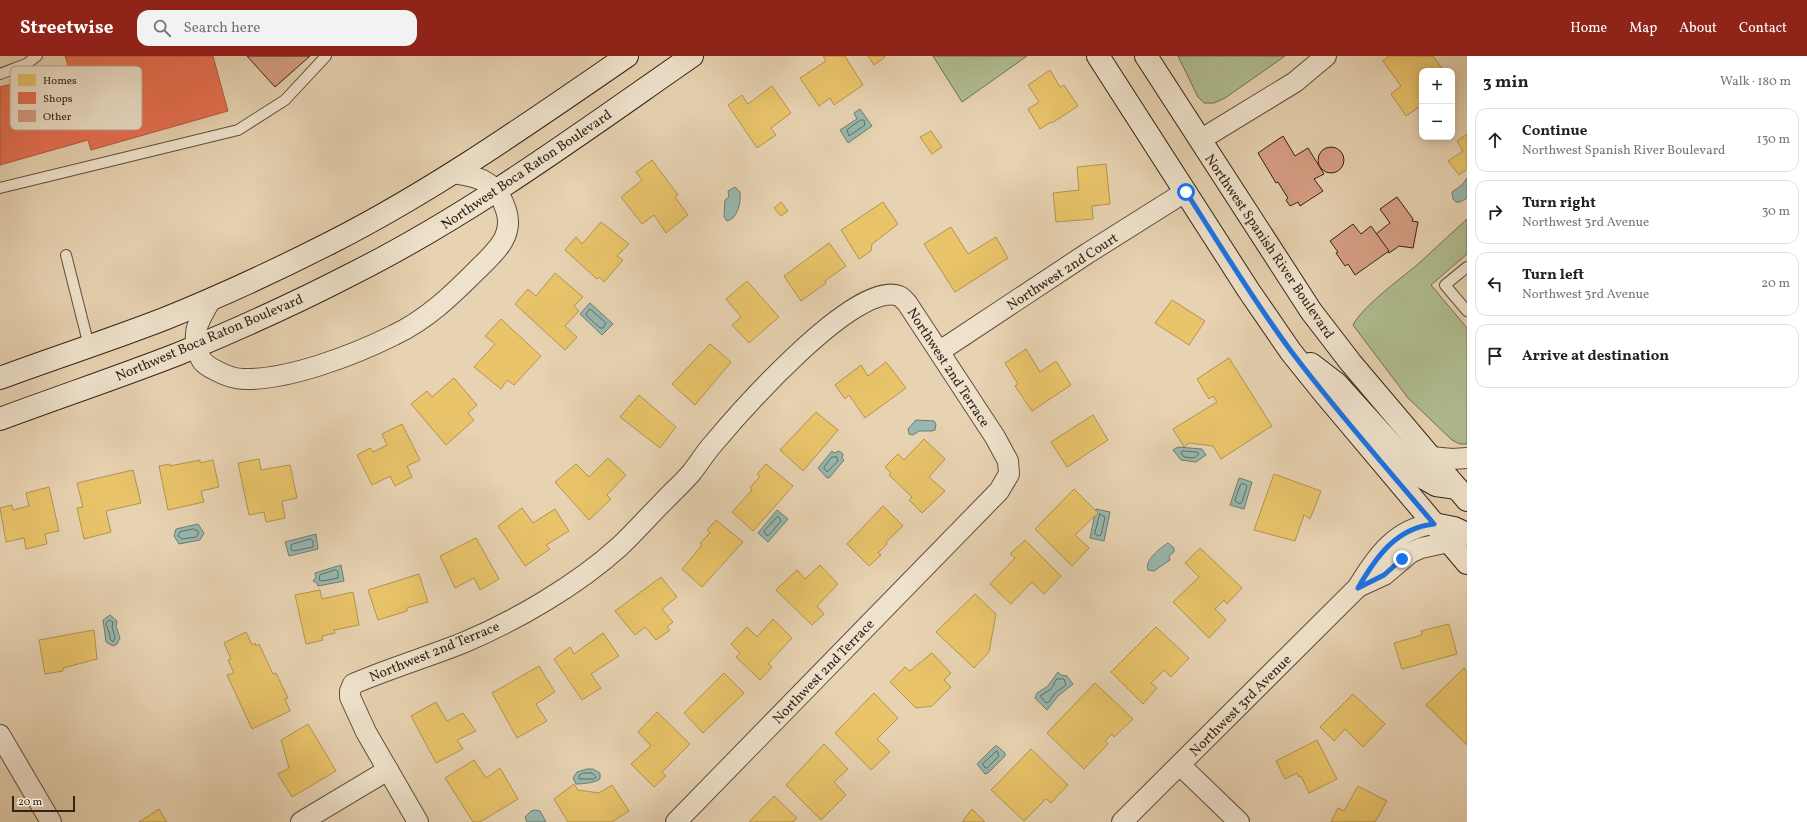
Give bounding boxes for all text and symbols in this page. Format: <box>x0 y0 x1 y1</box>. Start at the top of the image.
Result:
search box <box>137 10 417 46</box>
text: Streetwise <box>20 15 113 41</box>
icon: search <box>151 17 173 39</box>
text: Search here <box>183 18 260 39</box>
text: Home <box>1570 19 1607 38</box>
text: Map <box>1629 19 1657 38</box>
text: About <box>1679 19 1717 38</box>
text: Contact <box>1739 19 1787 38</box>
legend <box>10 66 142 130</box>
map controls <box>1419 68 1455 140</box>
button: + <box>1419 68 1455 104</box>
text: 3 min <box>1483 71 1529 94</box>
text: Walk · 180 m <box>1720 73 1791 91</box>
text: Homes <box>43 74 77 89</box>
text: Shops <box>43 92 73 107</box>
button: − <box>1419 104 1455 140</box>
street label: Northwest Boca Raton Boulevard <box>438 106 616 235</box>
text: Other <box>43 110 72 125</box>
text: Continue <box>1522 121 1587 142</box>
icon: ahead <box>1484 129 1506 151</box>
text: 130 m <box>1757 131 1790 149</box>
text: Northwest Spanish River Boulevard <box>1522 142 1725 160</box>
street label: Northwest Spanish River Boulevard <box>1200 151 1338 343</box>
route start <box>1177 183 1195 201</box>
text: Turn right <box>1522 193 1596 214</box>
icon: right <box>1484 201 1506 223</box>
text: 30 m <box>1762 203 1790 221</box>
text: Northwest 3rd Avenue <box>1522 214 1649 232</box>
street label: Northwest 2nd Court <box>1003 229 1122 315</box>
text: Turn left <box>1522 265 1584 286</box>
icon: left <box>1484 273 1506 295</box>
text: 20 m <box>1761 275 1790 293</box>
text: Northwest 3rd Avenue <box>1522 286 1649 304</box>
street label: Northwest Boca Raton Boulevard <box>113 290 306 387</box>
street label: Northwest 2nd Terrace <box>902 304 994 432</box>
icon: arrive <box>1484 345 1506 367</box>
text: Arrive at destination <box>1522 346 1669 367</box>
route end <box>1393 550 1411 568</box>
street label: Northwest 2nd Terrace <box>769 615 879 729</box>
street label: Northwest 2nd Terrace <box>367 617 503 687</box>
street label: Northwest 3rd Avenue <box>1186 651 1296 761</box>
scale bar <box>12 794 75 813</box>
text: 20 m <box>18 795 42 810</box>

